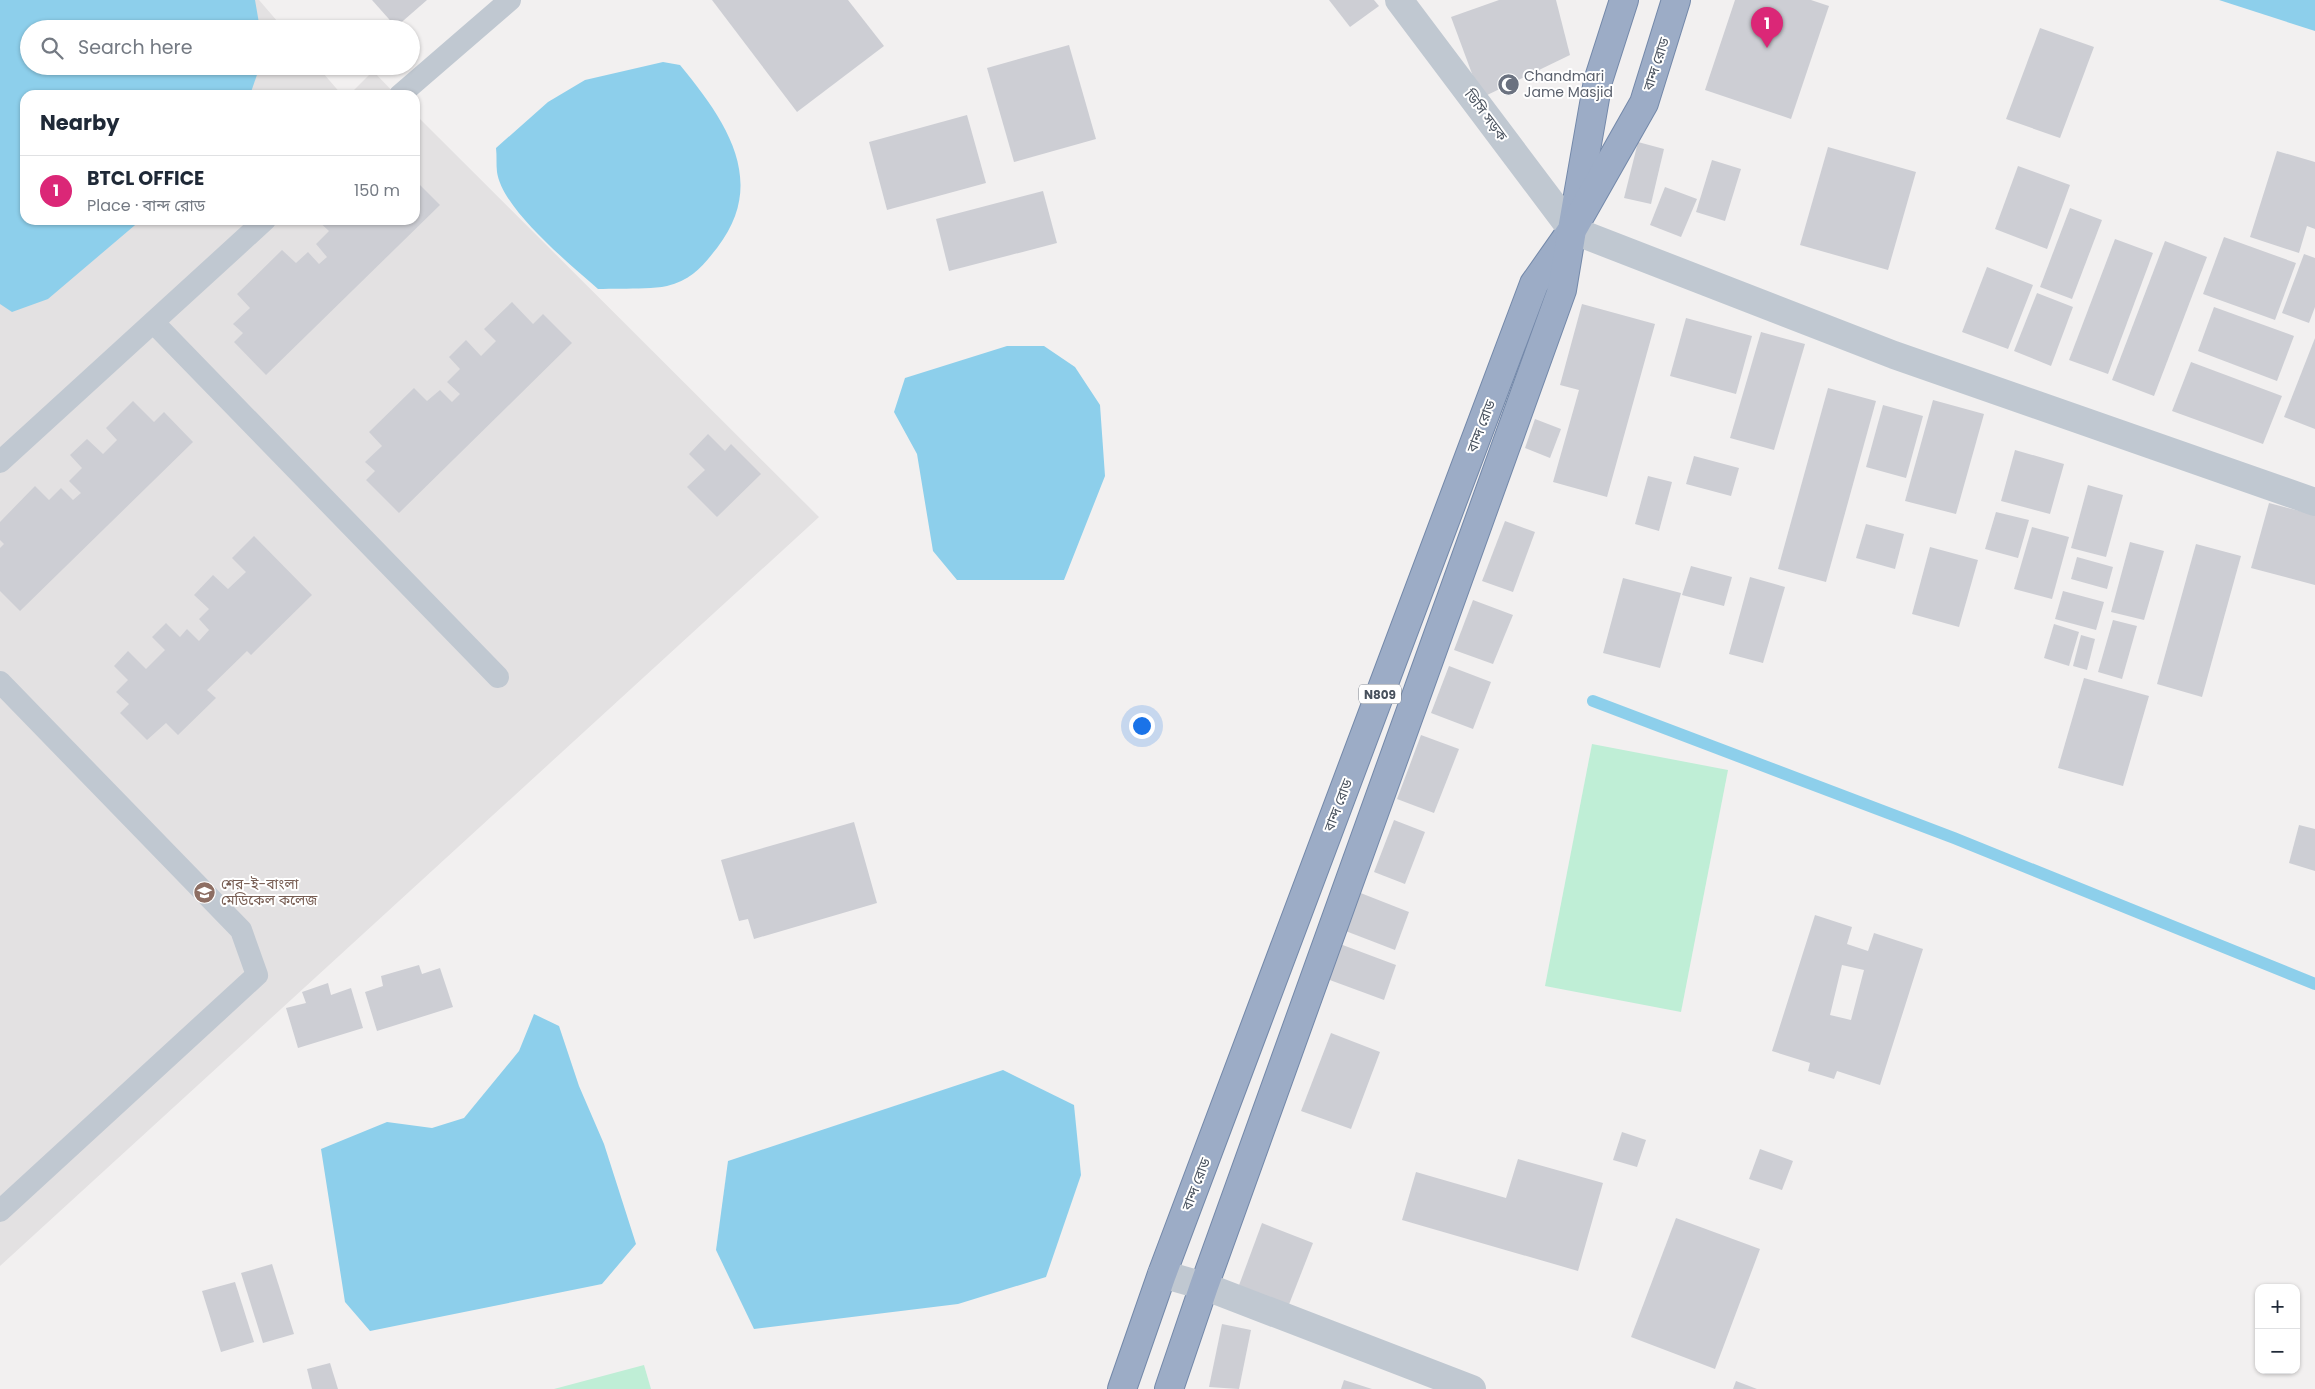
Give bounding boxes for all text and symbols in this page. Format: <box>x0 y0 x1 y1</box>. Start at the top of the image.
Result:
pin: 1 <box>1751 7 1783 48</box>
search box <box>20 20 420 75</box>
icon: search <box>38 34 66 62</box>
text: Search here <box>78 34 192 61</box>
street label: বান্দ রোড <box>1638 34 1674 94</box>
place label: Chandmari Jame Masjid <box>1524 66 1613 102</box>
mosque icon: Chandmari Jame Masjid <box>1496 72 1520 96</box>
street label: ডিসি সড়ক <box>1459 84 1512 145</box>
text: Nearby <box>40 108 120 137</box>
text: BTCL OFFICE <box>87 165 204 192</box>
text: 1 <box>53 179 59 202</box>
text: 150 m <box>354 179 400 202</box>
text: Place · বান্দ রোড <box>87 194 205 217</box>
street label: বান্দ রোড <box>1461 396 1501 456</box>
road number: N809 <box>1359 684 1401 704</box>
your location <box>1129 713 1155 739</box>
street label: বান্দ রোড <box>1318 775 1358 835</box>
place label: শের-ই-বাংলা মেডিকেল কলেজ <box>221 874 318 910</box>
school or university icon: শের-ই-বাংলা মেডিকেল কলেজ <box>193 880 217 904</box>
street label: বান্দ রোড <box>1176 1154 1216 1214</box>
map controls <box>2255 1284 2300 1374</box>
button: + <box>2255 1284 2300 1329</box>
button: − <box>2255 1329 2300 1374</box>

